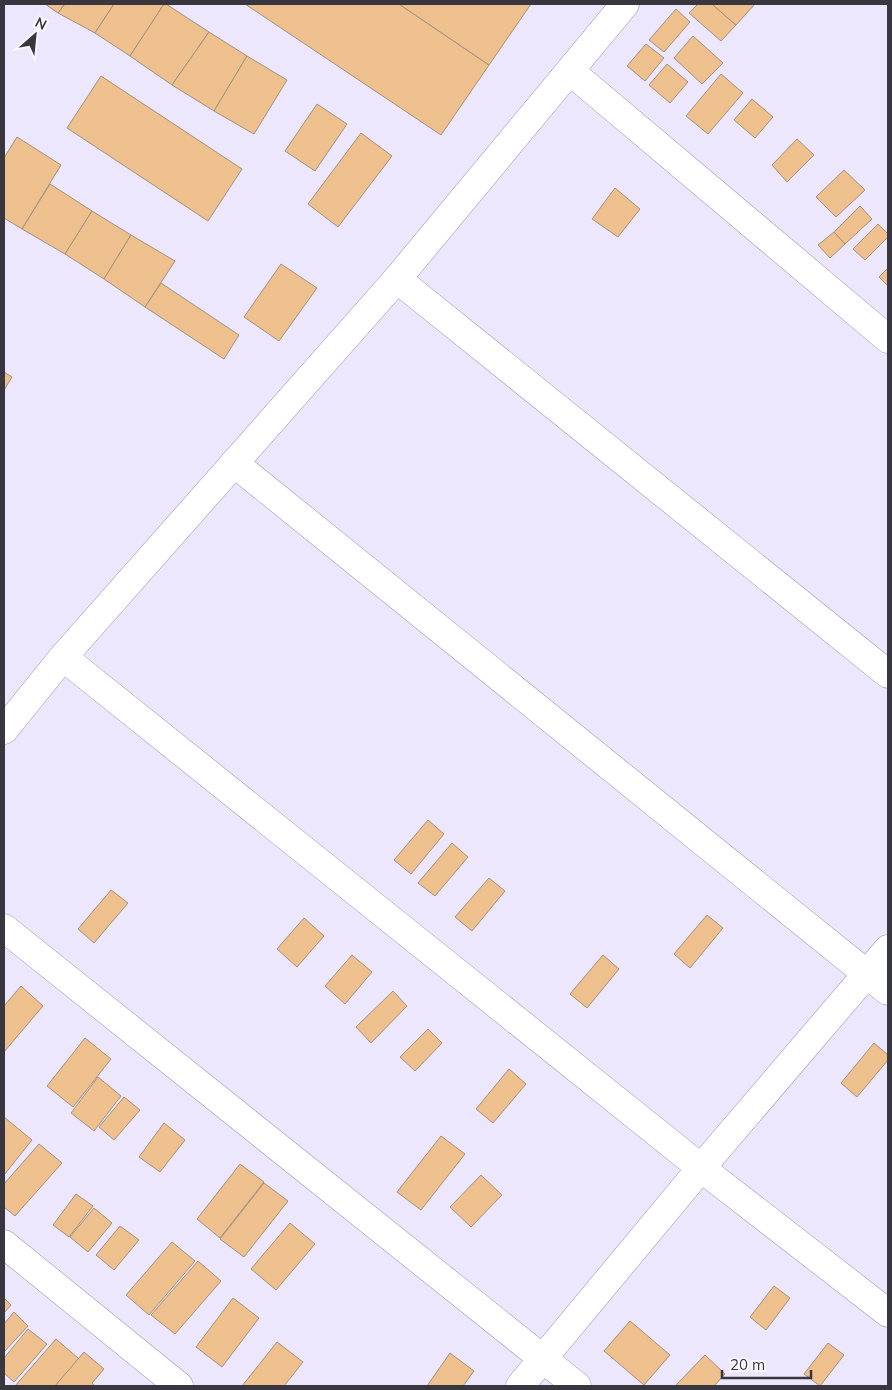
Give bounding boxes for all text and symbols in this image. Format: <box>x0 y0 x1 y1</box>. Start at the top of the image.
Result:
north arrow <box>10 10 60 60</box>
text: N <box>32 13 50 34</box>
scale bar <box>722 1348 811 1380</box>
text: 20 m <box>730 1355 765 1374</box>

